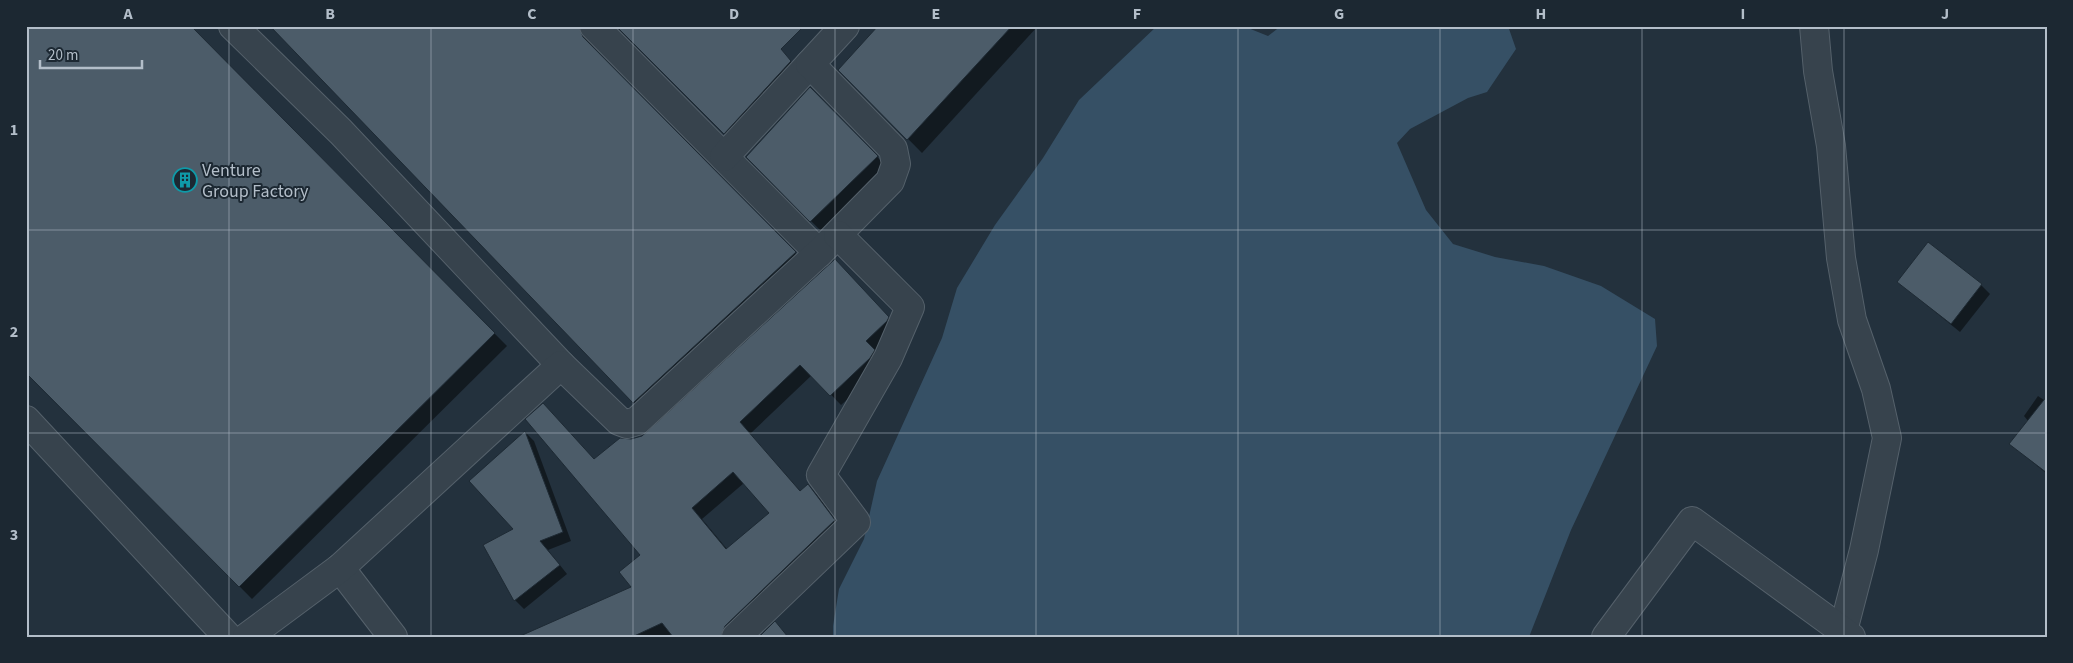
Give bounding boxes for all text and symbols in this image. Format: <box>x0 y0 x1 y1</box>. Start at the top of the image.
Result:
text: A <box>122 3 133 25</box>
text: B <box>325 3 335 25</box>
text: C <box>527 3 537 25</box>
text: D <box>729 3 739 25</box>
text: E <box>932 3 940 25</box>
text: F <box>1133 3 1141 25</box>
text: G <box>1334 3 1344 25</box>
text: H <box>1536 3 1546 25</box>
text: I <box>1741 3 1745 25</box>
text: J <box>1941 3 1949 25</box>
scale bar <box>40 38 142 70</box>
text: 20 m <box>48 45 78 66</box>
text: 1 <box>10 119 18 141</box>
place label: Venture Group Factory <box>202 158 309 204</box>
building icon: Venture Group Factory <box>172 167 198 193</box>
text: 2 <box>10 321 18 343</box>
text: 3 <box>10 524 18 546</box>

